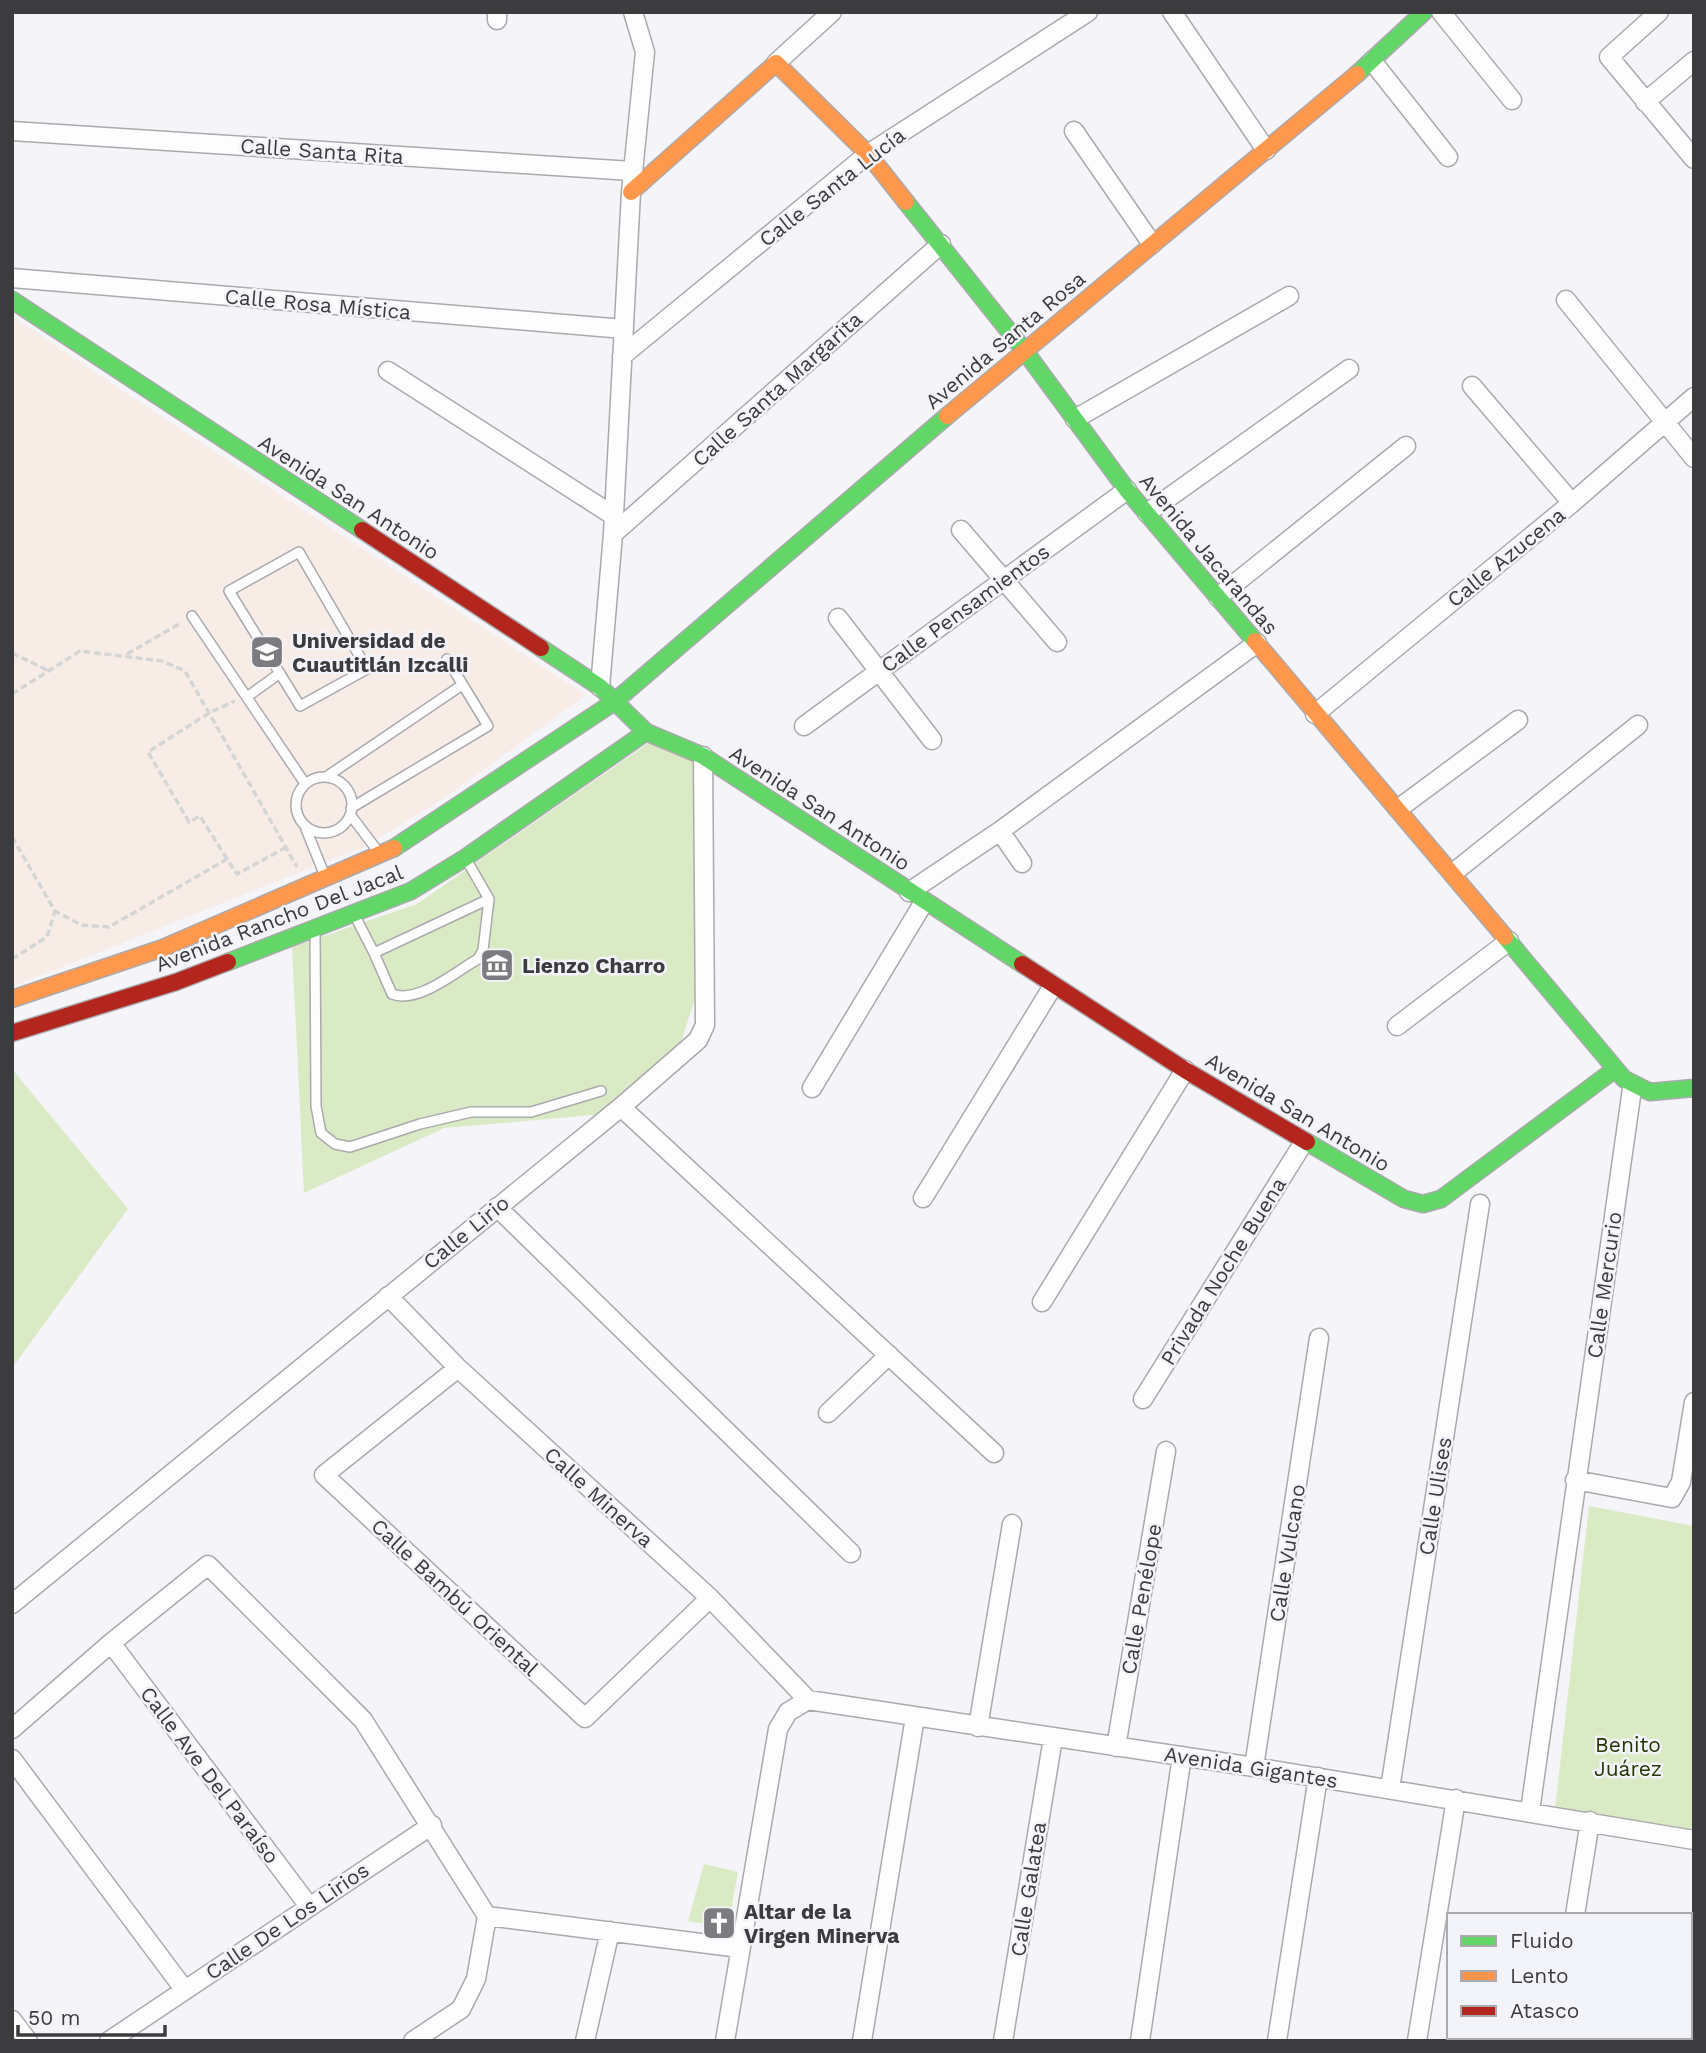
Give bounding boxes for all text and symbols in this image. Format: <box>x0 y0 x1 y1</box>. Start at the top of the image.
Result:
street label: Calle Santa Lucía <box>754 122 910 252</box>
street label: Calle Santa Rita <box>239 133 405 169</box>
street label: Avenida Santa Rosa <box>920 266 1090 414</box>
street label: Calle Rosa Mística <box>224 283 412 325</box>
street label: Calle Santa Margarita <box>687 306 867 472</box>
street label: Avenida San Antonio <box>254 429 444 565</box>
street label: Avenida Jacarandas <box>1134 468 1284 640</box>
street label: Calle Azucena <box>1442 502 1570 612</box>
street label: Calle Pensamientos <box>876 538 1054 678</box>
place label: Universidad de Cuautitlán Izcalli <box>292 628 468 677</box>
school or university icon: Universidad de Cuautitlán Izcalli <box>248 633 286 671</box>
street label: Avenida San Antonio <box>725 740 915 876</box>
street label: Avenida Rancho Del Jacal <box>152 859 407 977</box>
museum icon: Lienzo Charro <box>478 946 516 984</box>
place label: Lienzo Charro <box>522 953 665 978</box>
street label: Avenida San Antonio <box>1201 1047 1395 1177</box>
street label: Privada Noche Buena <box>1155 1172 1291 1370</box>
street label: Calle Lirio <box>418 1190 514 1274</box>
street label: Calle Mercurio <box>1581 1210 1627 1360</box>
street label: Calle Ulises <box>1413 1435 1457 1557</box>
street label: Calle Minerva <box>539 1441 659 1553</box>
street label: Calle Vulcano <box>1264 1482 1310 1624</box>
street label: Calle Bambú Oriental <box>366 1513 544 1681</box>
street label: Calle Penélope <box>1115 1522 1167 1676</box>
street label: Calle Ave Del Paraíso <box>135 1682 285 1868</box>
park label: Benito Juárez <box>1594 1732 1662 1781</box>
street label: Avenida Gigantes <box>1163 1741 1339 1793</box>
street label: Calle Galatea <box>1005 1820 1051 1958</box>
street label: Calle De Los Lirios <box>200 1857 374 1985</box>
place label: Altar de la Virgen Minerva <box>744 1899 900 1948</box>
church icon: Altar de la Virgen Minerva <box>700 1904 738 1942</box>
legend <box>1447 1913 1692 2039</box>
text: Fluido <box>1510 1928 1574 1953</box>
text: Lento <box>1510 1963 1569 1988</box>
scale bar <box>18 1994 164 2038</box>
text: Atasco <box>1510 1998 1579 2023</box>
text: 50 m <box>28 2005 80 2030</box>

